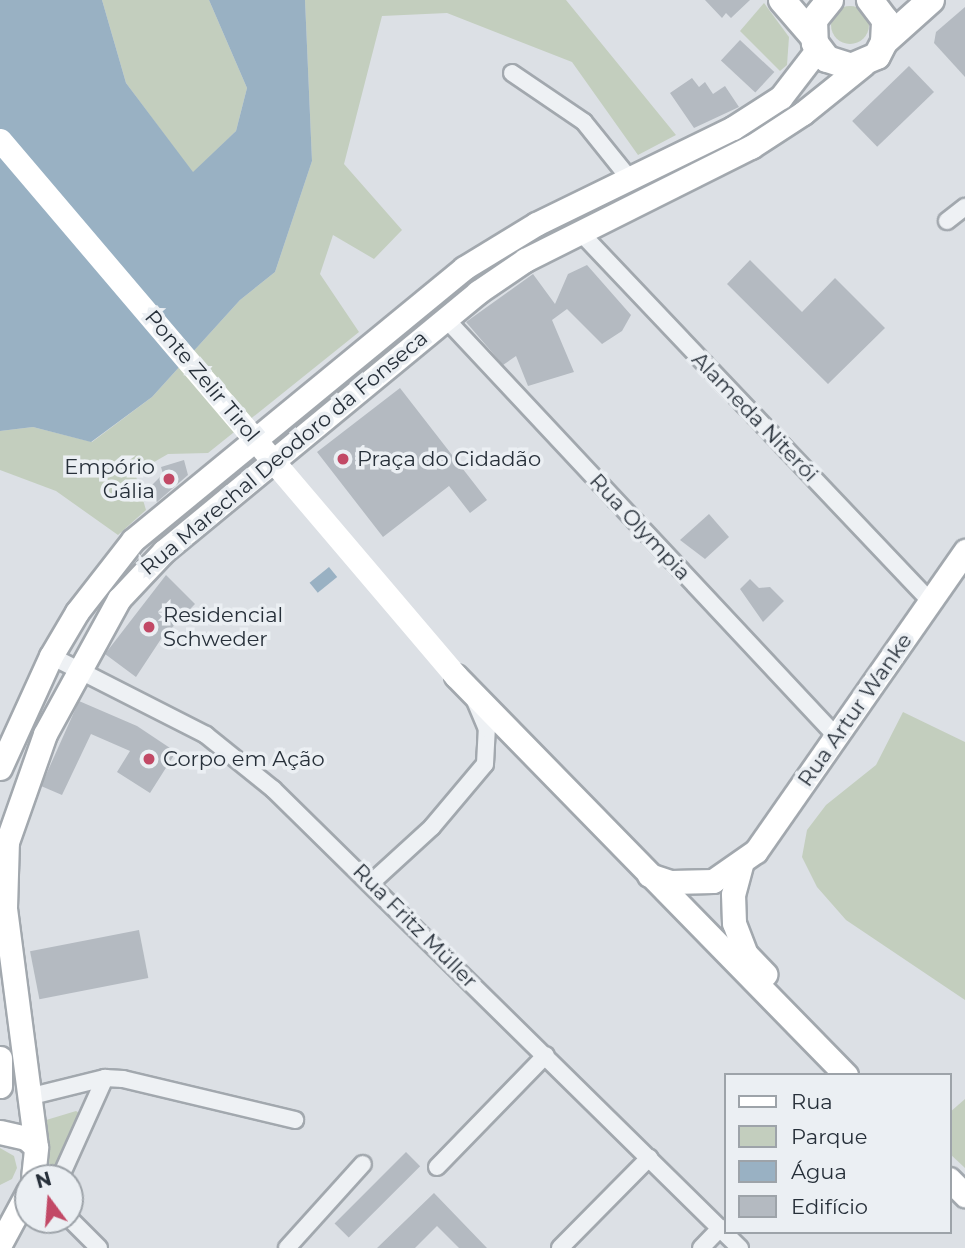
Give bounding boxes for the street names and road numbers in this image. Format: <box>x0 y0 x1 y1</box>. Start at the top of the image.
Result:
street label: Ponte Zelir Tirol <box>140 305 264 447</box>
street label: Rua Marechal Deodoro da Fonseca <box>135 325 433 581</box>
street label: Alameda Niterói <box>687 347 823 487</box>
street label: Rua Olympia <box>584 469 696 585</box>
street label: Rua Artur Wanke <box>793 629 917 791</box>
street label: Rua Fritz Müller <box>348 859 482 993</box>

